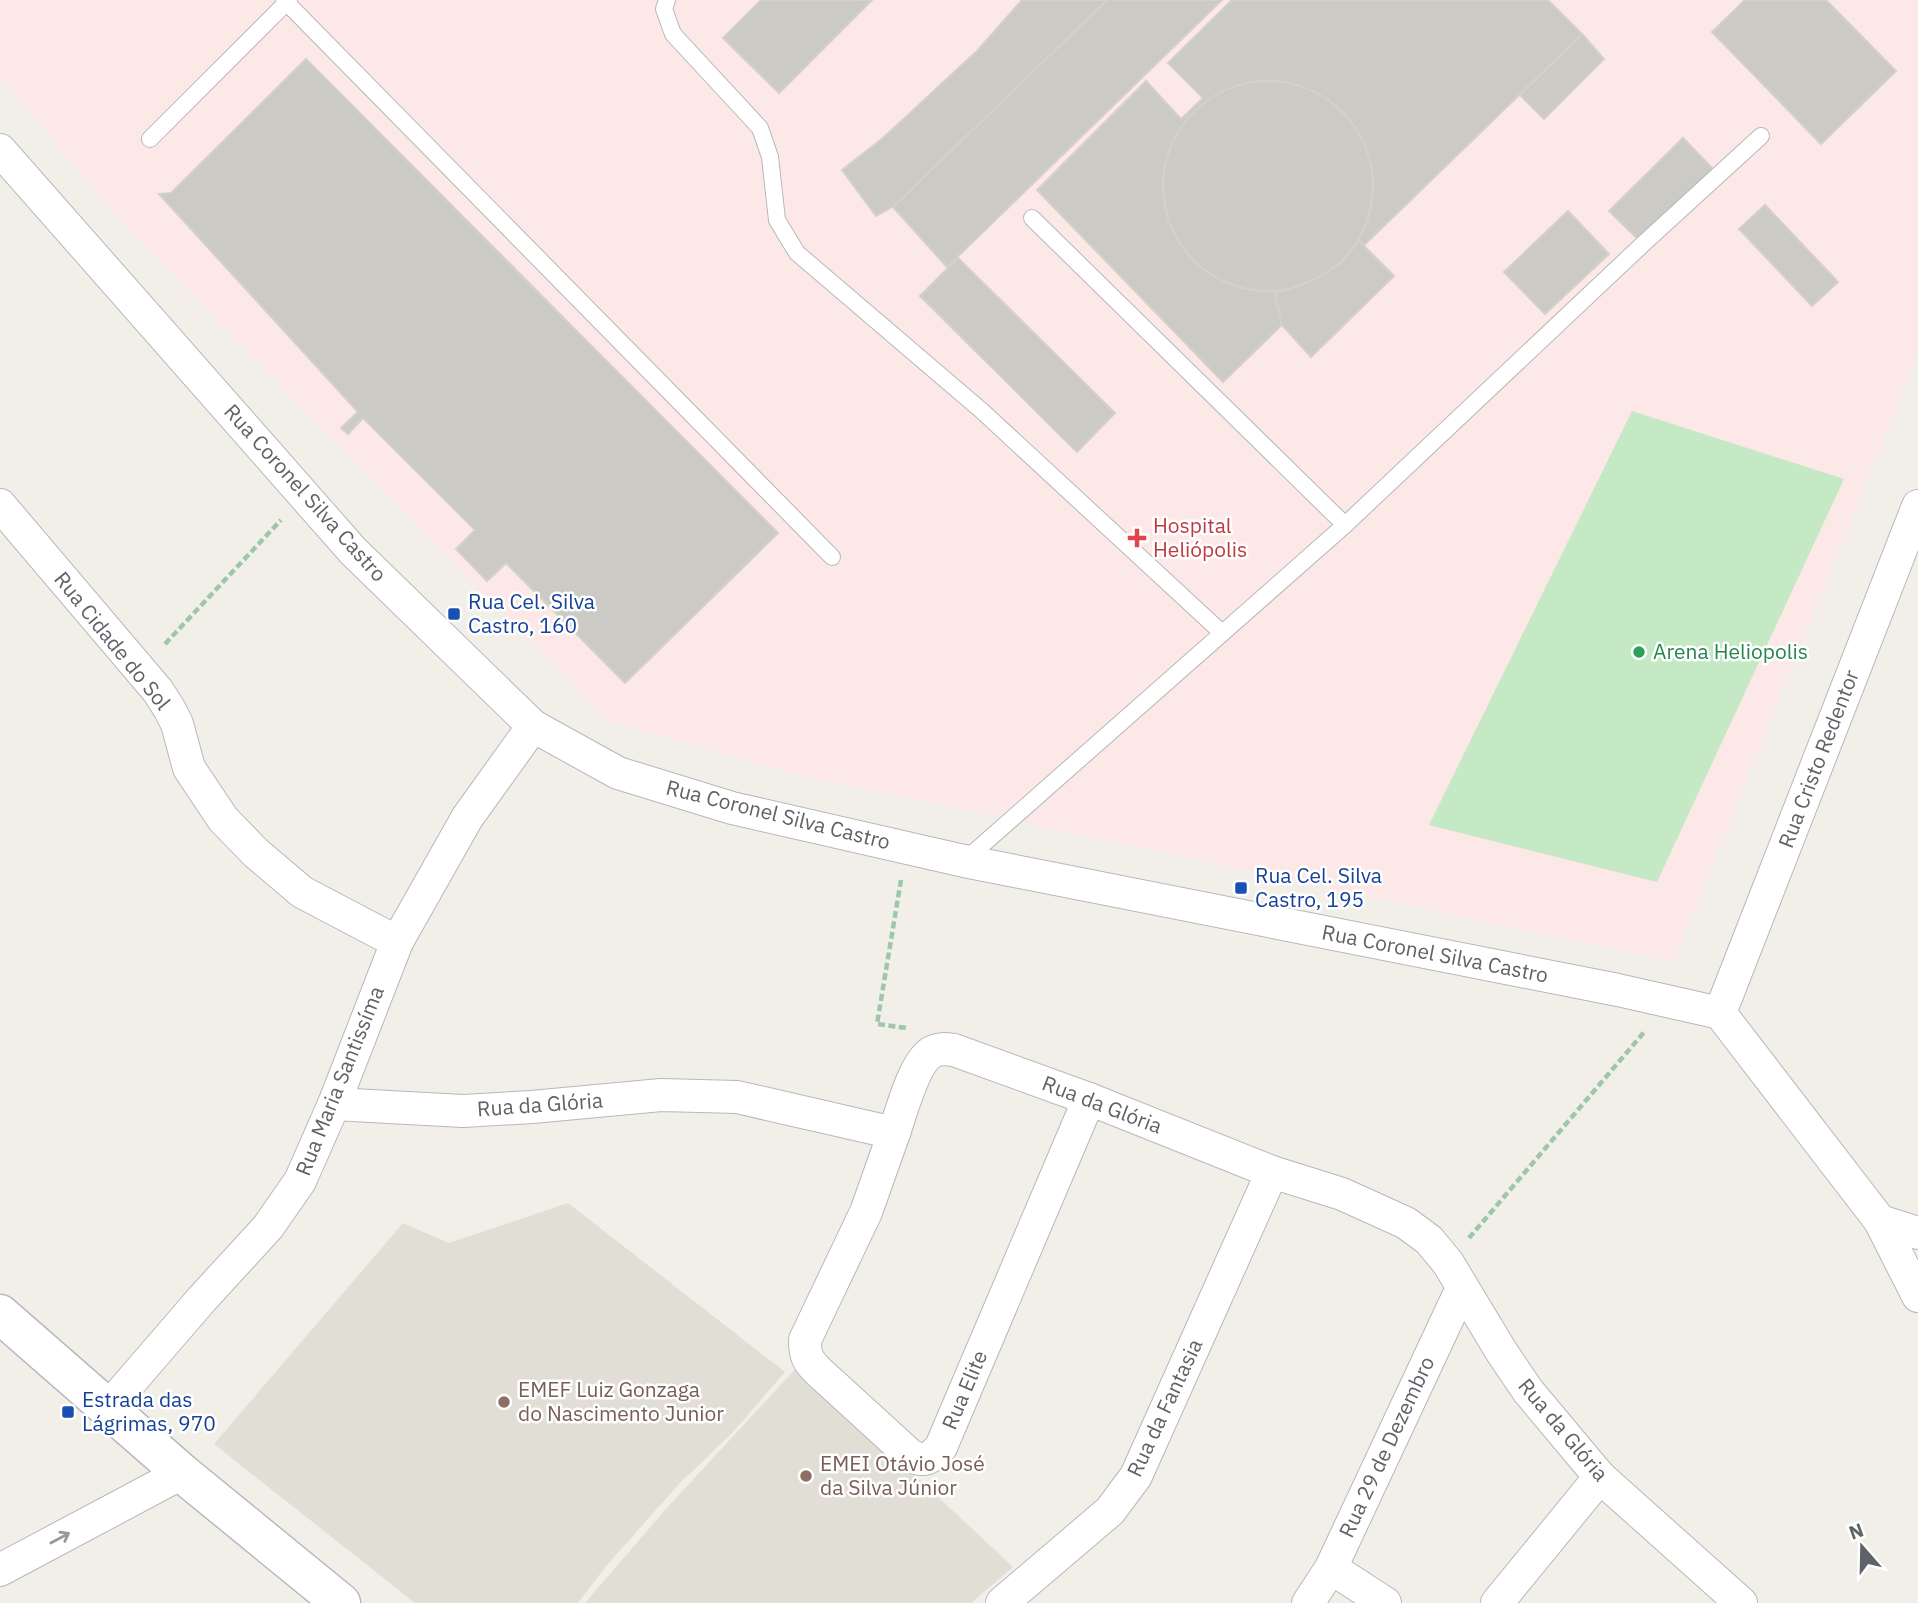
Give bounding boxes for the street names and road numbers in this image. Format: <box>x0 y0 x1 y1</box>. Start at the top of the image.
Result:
street label: Rua Coronel Silva Castro <box>218 397 393 587</box>
street label: Rua Cidade do Sol <box>48 565 177 716</box>
street label: Rua Cristo Redentor <box>1771 665 1865 852</box>
street label: Rua Coronel Silva Castro <box>663 773 893 855</box>
street label: Rua Coronel Silva Castro <box>1320 917 1551 989</box>
street label: Rua Maria Santissíma <box>288 982 390 1180</box>
street label: Rua da Glória <box>1038 1068 1166 1140</box>
street label: Rua da Glória <box>476 1086 604 1122</box>
street label: Rua da Fantasia <box>1120 1334 1208 1481</box>
street label: Rua Elite <box>935 1346 993 1434</box>
street label: Rua 29 de Dezembro <box>1332 1351 1440 1542</box>
street label: Rua da Glória <box>1513 1372 1615 1487</box>

